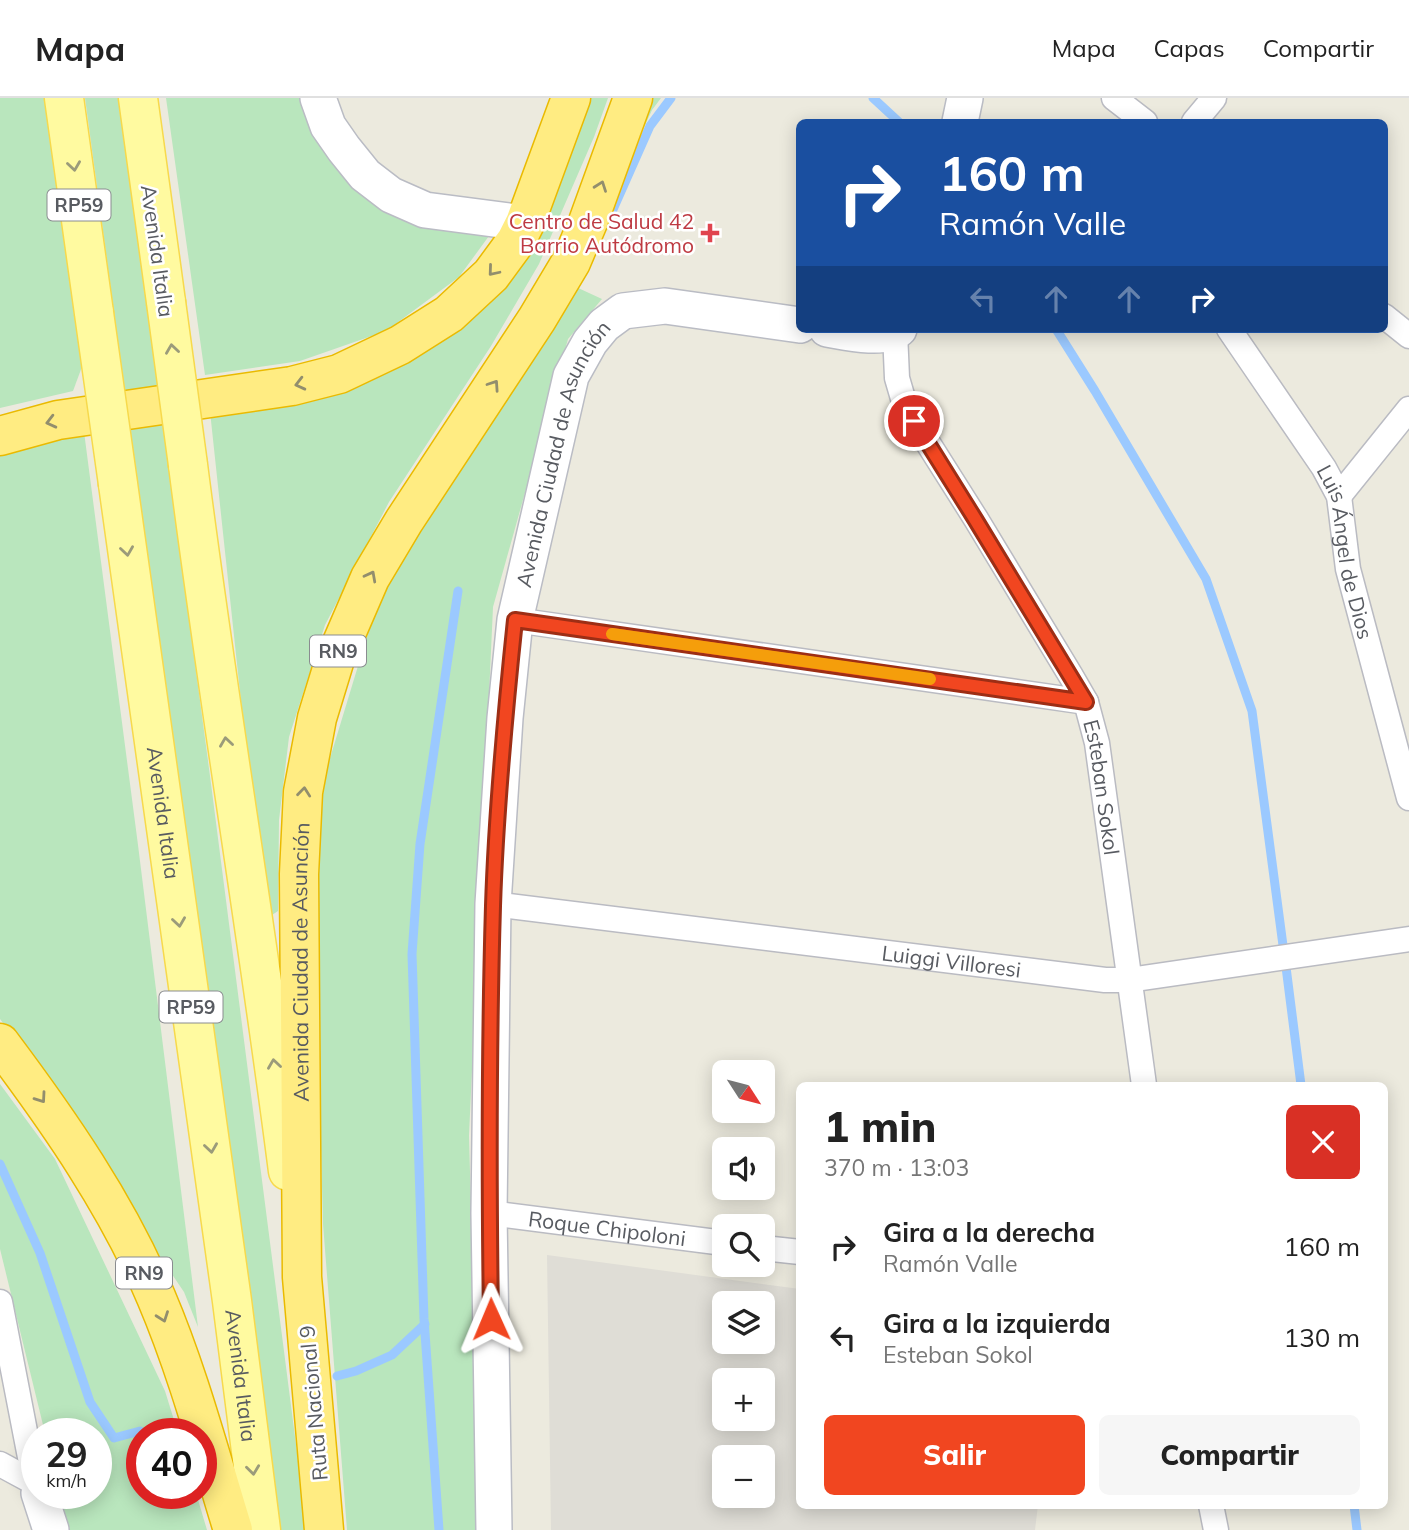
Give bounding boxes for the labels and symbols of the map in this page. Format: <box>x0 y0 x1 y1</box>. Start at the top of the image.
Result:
one-way arrow <box>66 160 81 171</box>
one-way arrow <box>593 180 607 192</box>
street label: Avenida Italia <box>136 183 180 319</box>
road number: RP59 <box>48 190 110 220</box>
place label: Centro de Salud 42 Barrio Autódromo <box>509 208 694 258</box>
marker: Centro de Salud 42 Barrio Autódromo <box>700 223 720 243</box>
one-way arrow <box>489 262 501 275</box>
street label: Avenida Ciudad de Asunción <box>510 315 616 590</box>
one-way arrow <box>165 343 180 355</box>
one-way arrow <box>294 376 306 390</box>
one-way arrow <box>486 380 498 393</box>
pin <box>884 391 944 451</box>
one-way arrow <box>45 414 57 428</box>
street label: Luis Ángel de Dios <box>1312 460 1379 642</box>
one-way arrow <box>120 546 135 557</box>
one-way arrow <box>363 571 376 584</box>
road number: RN9 <box>310 636 366 666</box>
street label: Esteban Sokol <box>1078 717 1125 857</box>
one-way arrow <box>219 736 234 747</box>
street label: Avenida Italia <box>142 745 186 881</box>
one-way arrow <box>297 787 312 798</box>
street label: Avenida Ciudad de Asunción <box>286 822 315 1102</box>
one-way arrow <box>172 916 187 928</box>
street label: Luiggi Villoresi <box>880 939 1023 982</box>
road number: RP59 <box>160 992 222 1023</box>
one-way arrow <box>267 1058 282 1069</box>
north arrow <box>712 1060 775 1124</box>
one-way arrow <box>33 1090 45 1103</box>
one-way arrow <box>203 1142 218 1153</box>
street label: Roque Chipoloni <box>527 1205 687 1251</box>
road number: RN9 <box>116 1258 172 1288</box>
position arrow <box>454 1282 528 1356</box>
street label: Avenida Italia <box>220 1308 263 1443</box>
one-way arrow <box>155 1311 169 1323</box>
street label: Ruta Nacional 9 <box>293 1324 333 1482</box>
speed limit sign: 40 <box>126 1418 217 1509</box>
one-way arrow <box>246 1464 261 1476</box>

